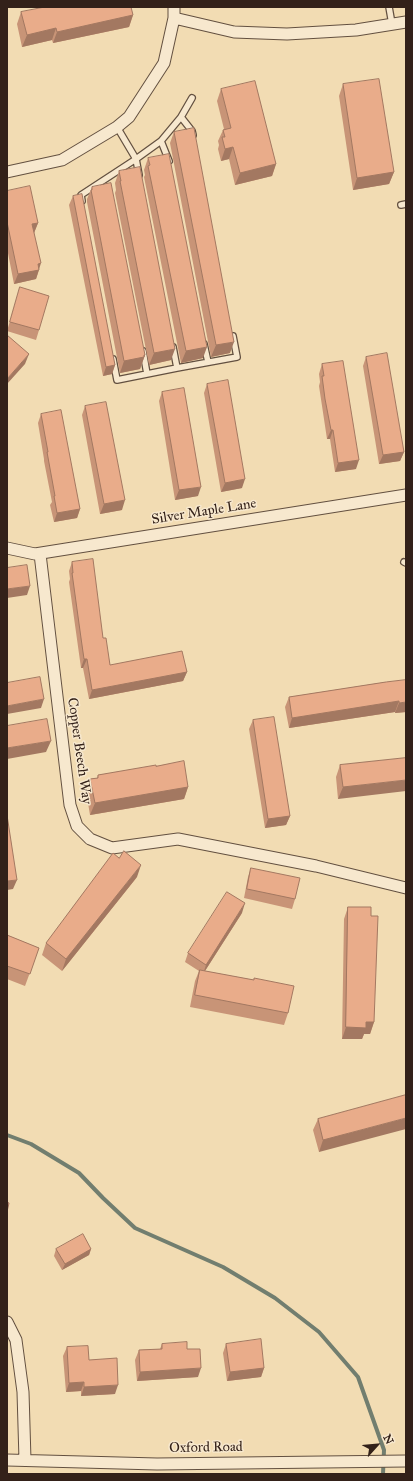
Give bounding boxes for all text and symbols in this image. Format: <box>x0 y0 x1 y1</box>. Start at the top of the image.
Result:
street label: Silver Maple Lane <box>150 495 258 529</box>
street label: Copper Beech Way <box>63 697 95 805</box>
north arrow <box>357 1425 397 1465</box>
text: N <box>380 1432 396 1446</box>
street label: Oxford Road <box>169 1439 243 1457</box>

